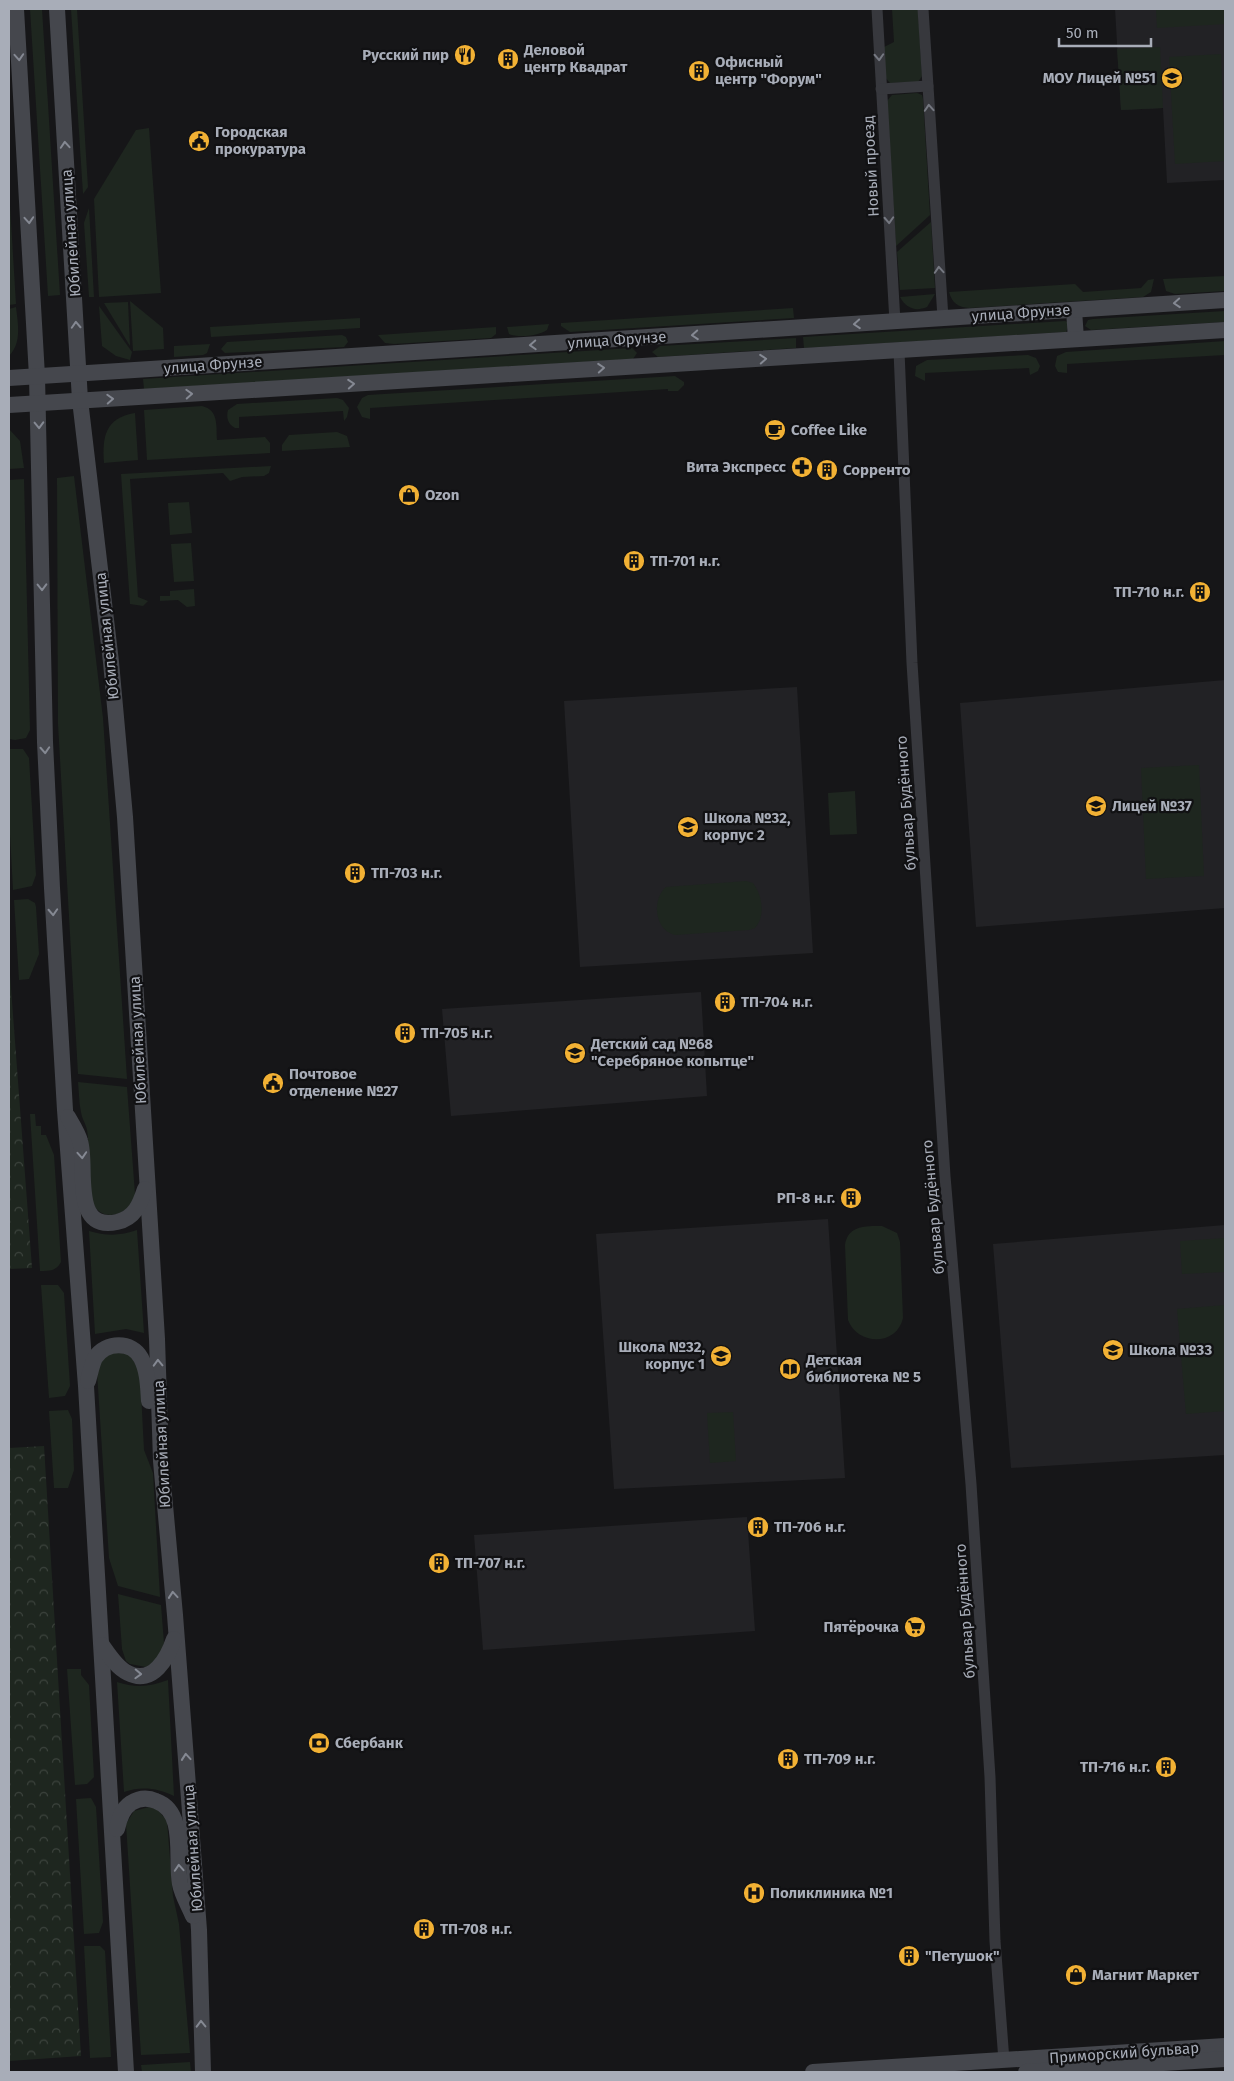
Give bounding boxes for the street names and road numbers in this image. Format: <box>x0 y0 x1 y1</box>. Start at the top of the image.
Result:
street label: Новый проезд <box>859 115 883 217</box>
street label: Юбилейная улица <box>58 168 84 298</box>
street label: улица Фрунзе <box>971 301 1071 325</box>
street label: улица Фрунзе <box>567 328 667 352</box>
street label: улица Фрунзе <box>163 353 263 377</box>
street label: Юбилейная улица <box>91 571 123 701</box>
street label: бульвар Будённого <box>892 735 920 871</box>
street label: Юбилейная улица <box>126 976 150 1104</box>
street label: бульвар Будённого <box>918 1139 948 1275</box>
street label: Юбилейная улица <box>150 1380 174 1508</box>
street label: бульвар Будённого <box>951 1543 979 1679</box>
street label: Юбилейная улица <box>180 1783 206 1913</box>
street label: Приморский бульвар <box>1048 2039 1200 2067</box>

